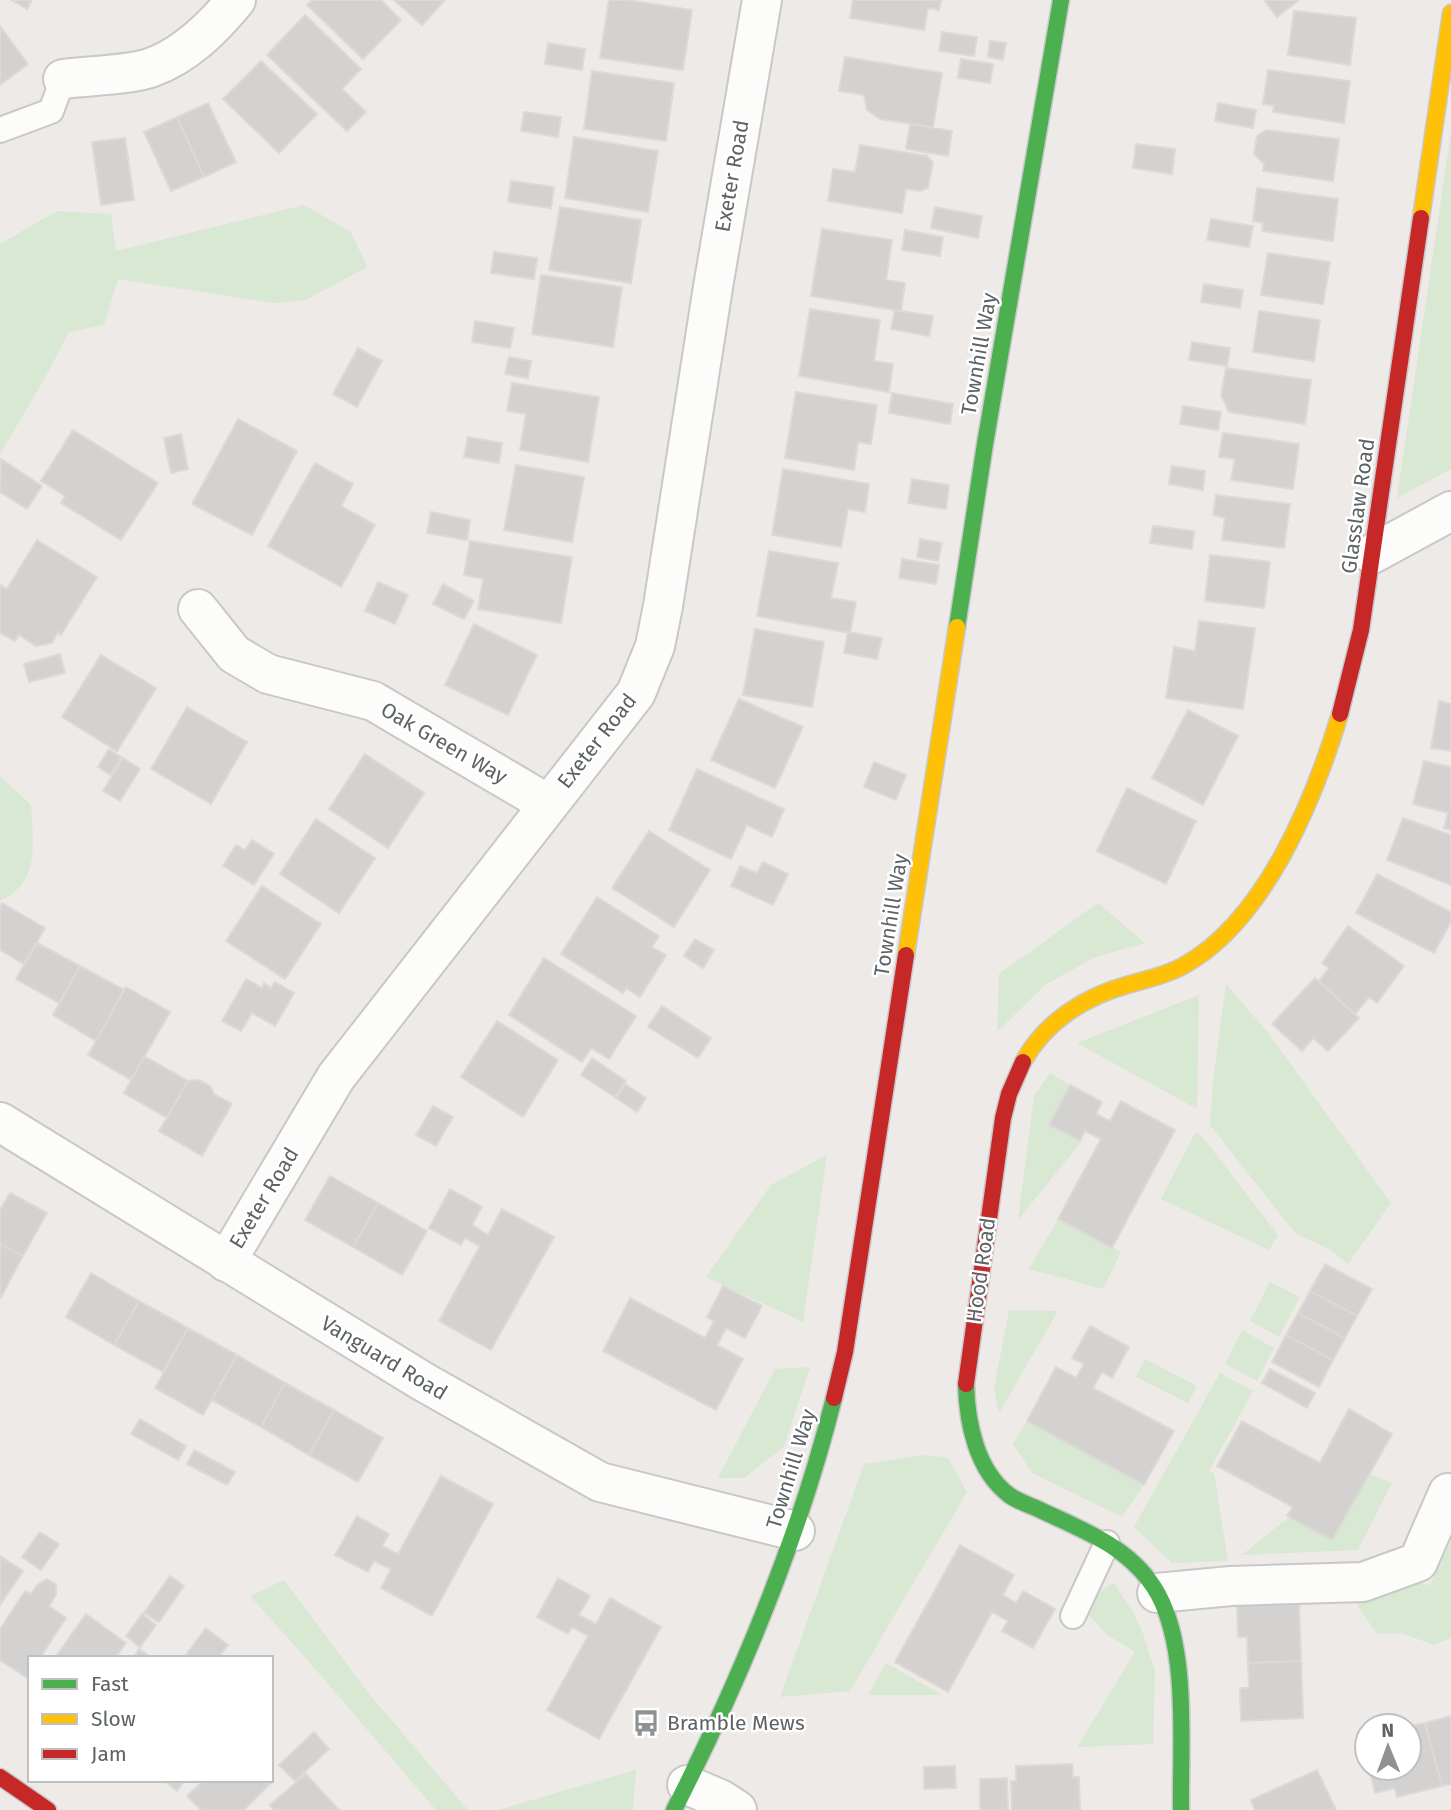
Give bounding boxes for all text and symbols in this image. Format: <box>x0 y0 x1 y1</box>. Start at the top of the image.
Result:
street label: Exeter Road <box>709 118 755 234</box>
street label: Townhill Way <box>955 290 1003 417</box>
street label: Glasslaw Road <box>1336 437 1380 575</box>
street label: Exeter Road <box>552 688 642 794</box>
street label: Oak Green Way <box>376 696 512 790</box>
street label: Townhill Way <box>868 851 914 978</box>
street label: Exeter Road <box>224 1143 304 1253</box>
street label: Hood Road <box>961 1216 1001 1324</box>
street label: Vanguard Road <box>316 1310 452 1406</box>
street label: Townhill Way <box>761 1405 822 1532</box>
legend <box>28 1656 273 1782</box>
text: Fast <box>91 1671 129 1697</box>
text: Slow <box>91 1706 136 1732</box>
bus stop icon: Bramble Mews <box>631 1708 661 1738</box>
place label: Bramble Mews <box>667 1710 805 1736</box>
north arrow <box>1353 1712 1423 1782</box>
text: N <box>1381 1719 1394 1742</box>
text: Jam <box>91 1741 127 1767</box>

